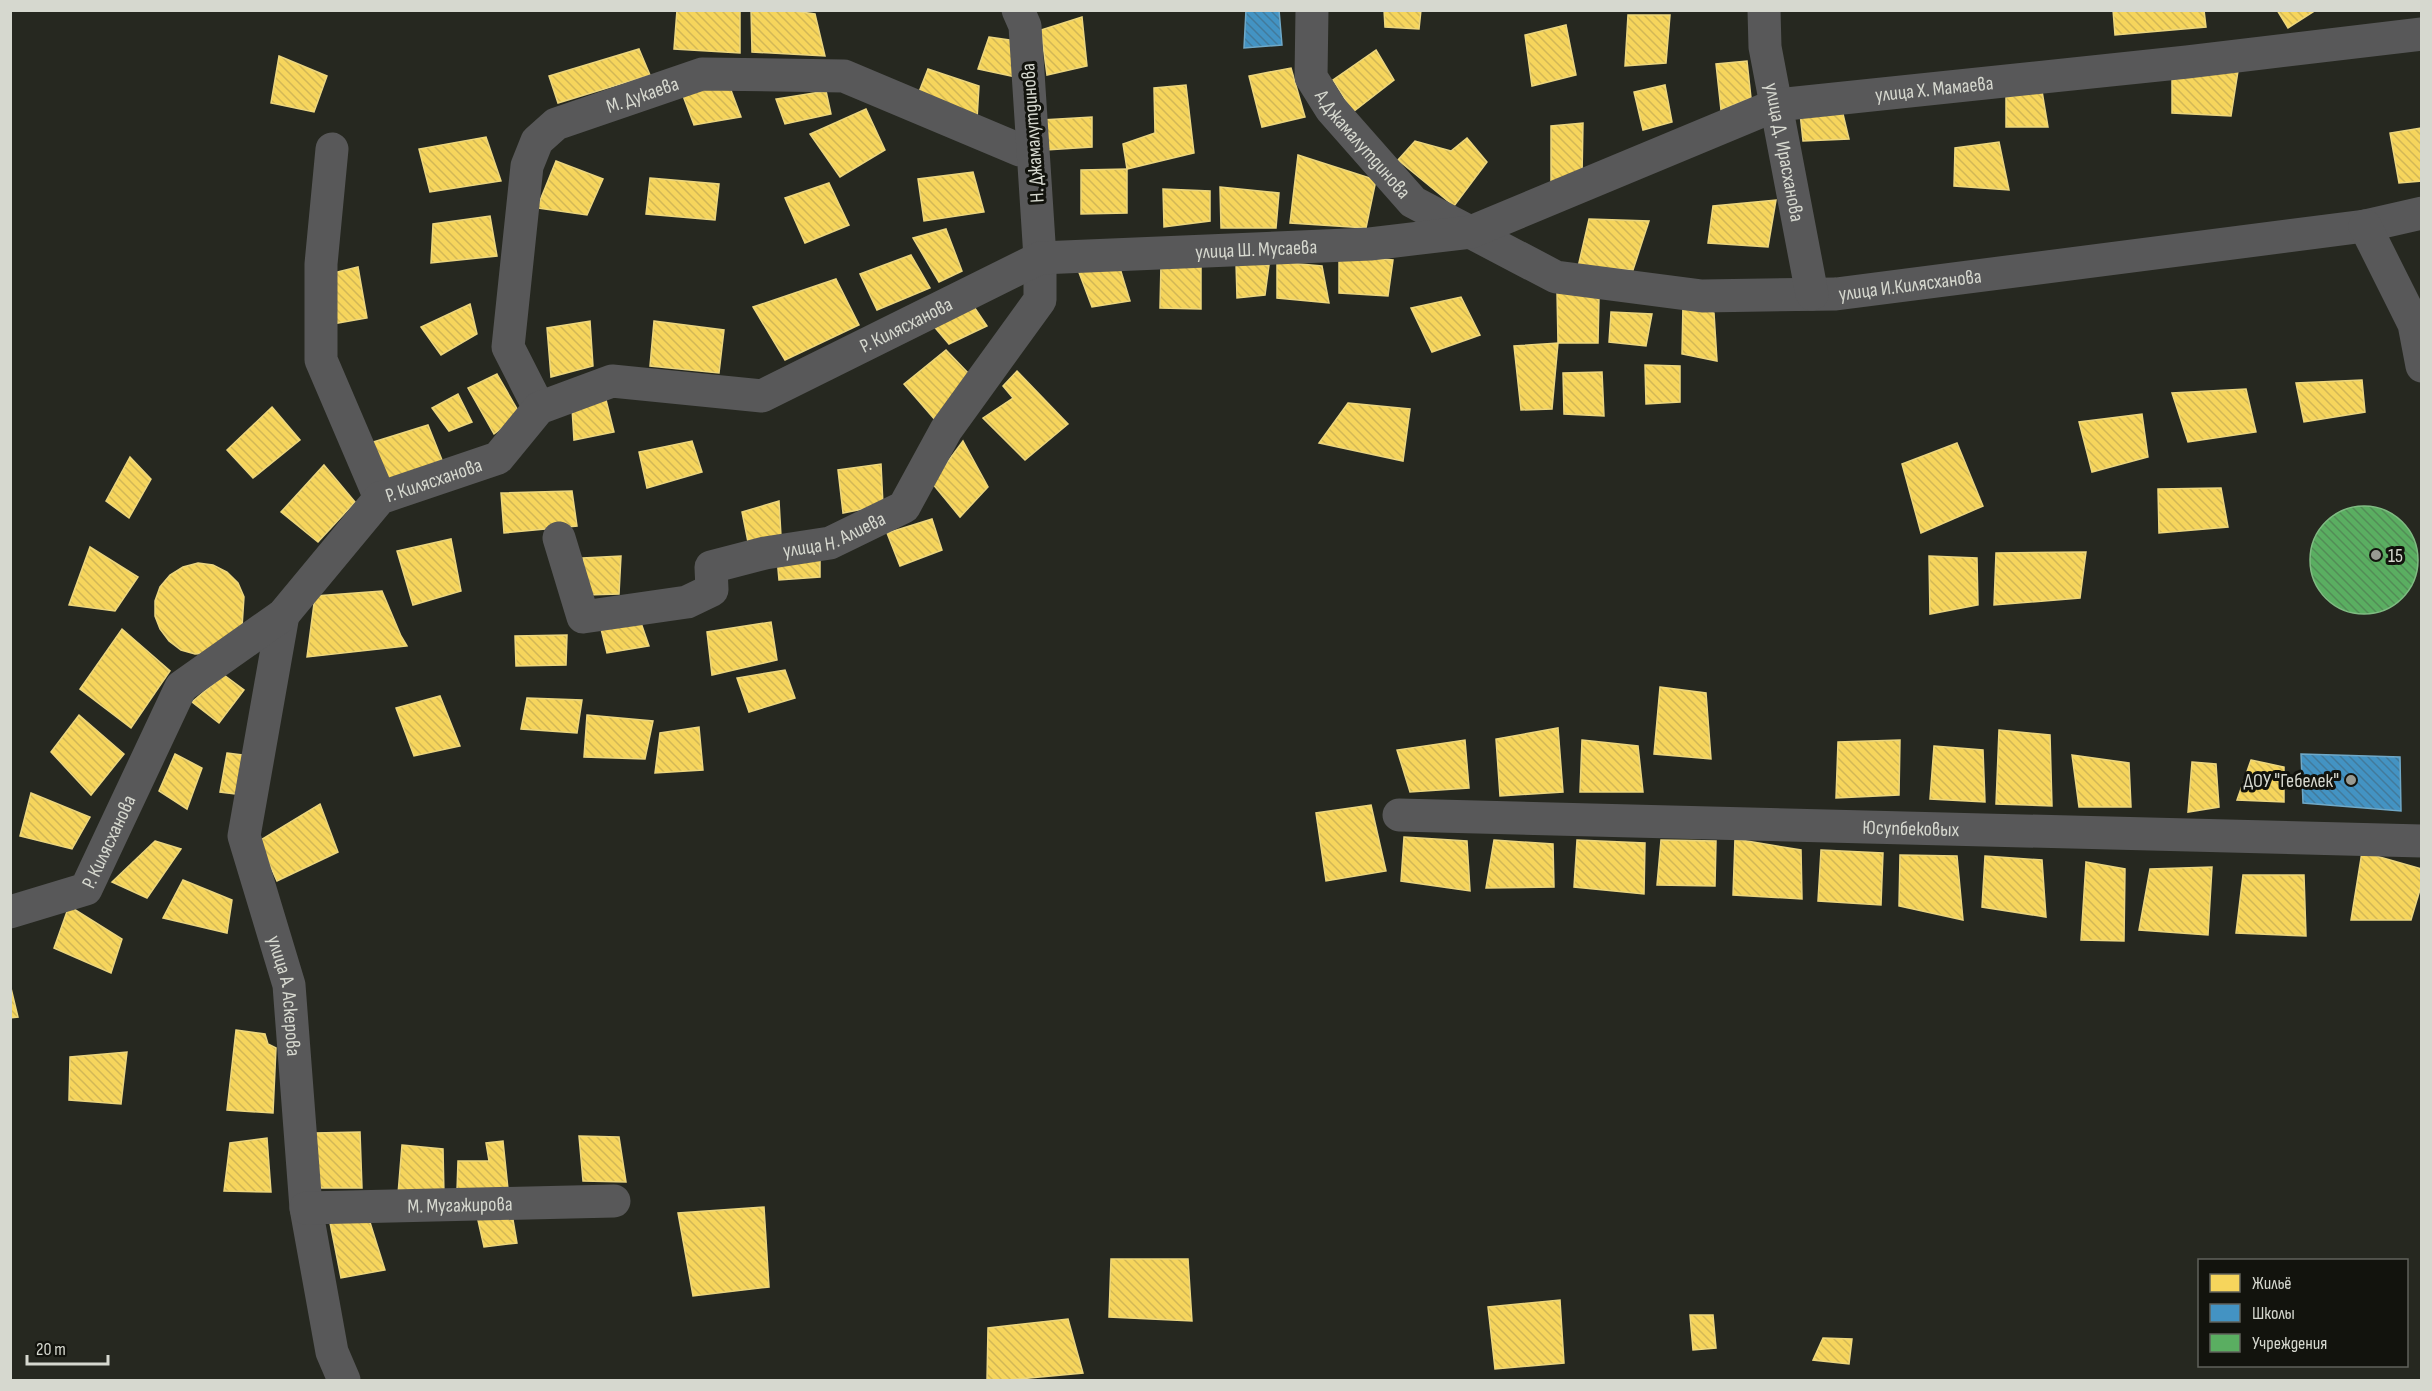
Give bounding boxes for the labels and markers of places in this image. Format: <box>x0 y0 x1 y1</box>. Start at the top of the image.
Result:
place label: 15 <box>2388 544 2403 568</box>
marker: 15 <box>2369 548 2383 562</box>
place label: ДОУ "Гебелек" <box>2244 769 2339 793</box>
marker: ДОУ "Гебелек" <box>2344 773 2358 787</box>

